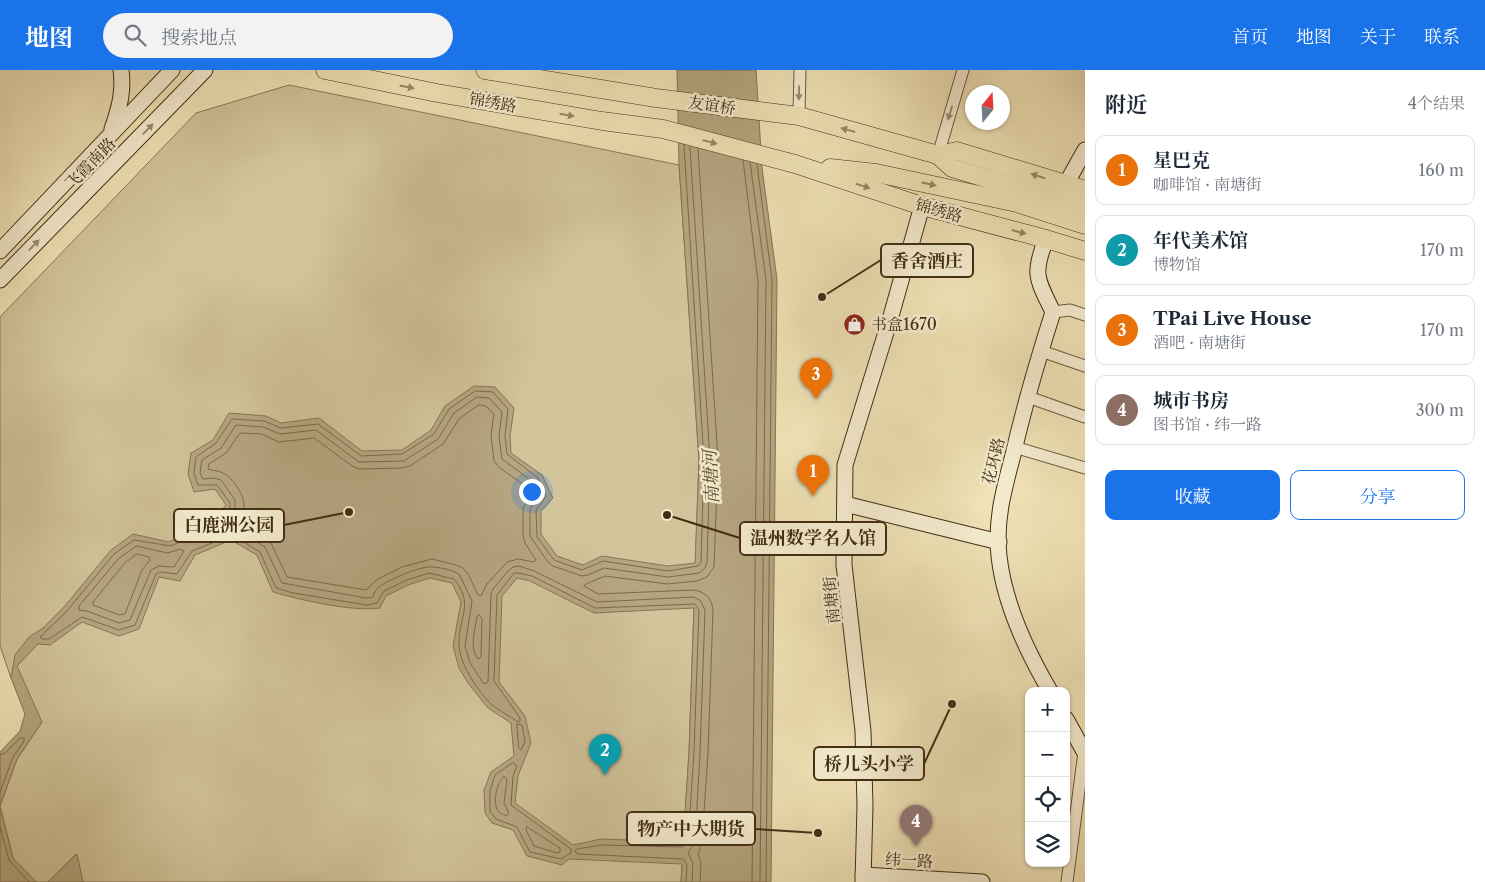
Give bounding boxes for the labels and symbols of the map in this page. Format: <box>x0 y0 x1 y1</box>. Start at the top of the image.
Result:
one-way arrow <box>399 83 415 91</box>
one-way arrow <box>795 85 803 101</box>
north arrow <box>965 85 1010 130</box>
street label: 锦绣路 <box>468 88 518 116</box>
street label: 友谊桥 <box>687 92 737 118</box>
one-way arrow <box>946 105 954 120</box>
one-way arrow <box>559 112 575 120</box>
one-way arrow <box>142 123 154 135</box>
one-way arrow <box>841 126 856 134</box>
street label: 飞霞南路 <box>61 133 119 193</box>
one-way arrow <box>702 138 717 146</box>
one-way arrow <box>1031 171 1046 179</box>
one-way arrow <box>922 180 937 188</box>
one-way arrow <box>856 183 871 190</box>
street label: 锦绣路 <box>913 194 965 226</box>
one-way arrow <box>1012 228 1027 236</box>
one-way arrow <box>28 239 40 251</box>
callout: 香舍酒庄 <box>881 244 973 277</box>
text: 香舍酒庄 <box>891 250 963 272</box>
shop icon: 书盒1670 <box>843 312 867 336</box>
place label: 书盒1670 <box>871 314 937 334</box>
pin: 3 <box>800 358 832 399</box>
street label: 花环路 <box>977 435 1009 487</box>
water label: 南塘河 <box>698 446 723 505</box>
pin: 1 <box>797 455 829 496</box>
your location <box>519 479 545 505</box>
callout: 白鹿洲公园 <box>174 509 284 542</box>
text: 白鹿洲公园 <box>184 514 274 536</box>
callout: 温州数学名人馆 <box>740 522 886 555</box>
text: 温州数学名人馆 <box>750 527 876 549</box>
street label: 南塘街 <box>819 575 843 625</box>
pin: 2 <box>589 734 621 775</box>
callout: 桥儿头小学 <box>814 747 924 780</box>
text: 桥儿头小学 <box>824 753 914 775</box>
pin: 4 <box>900 805 932 846</box>
callout: 物产中大期货 <box>627 812 755 845</box>
text: 物产中大期货 <box>637 818 745 840</box>
street label: 纬一路 <box>885 849 933 871</box>

